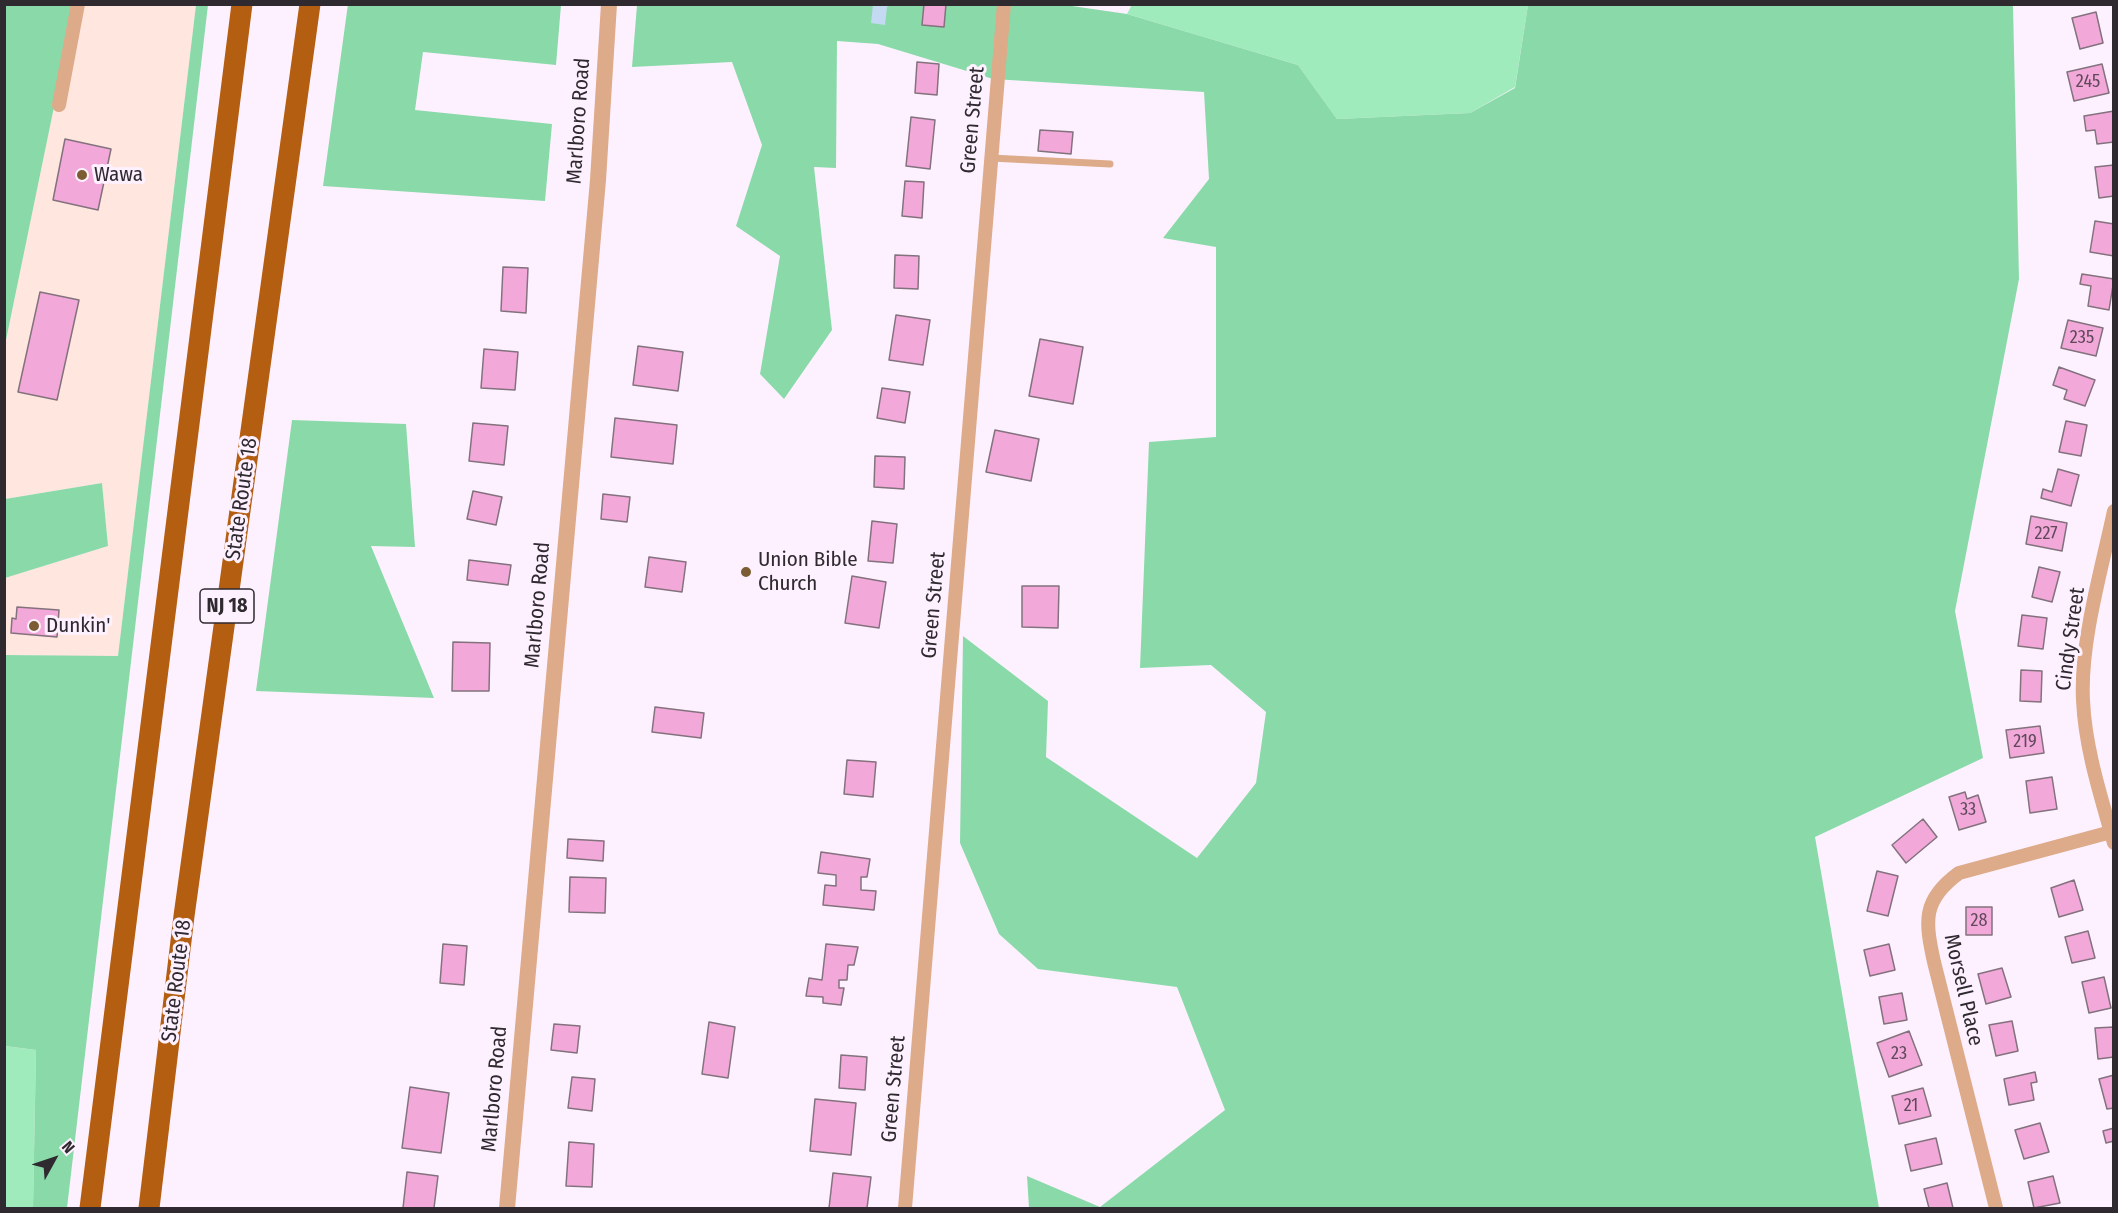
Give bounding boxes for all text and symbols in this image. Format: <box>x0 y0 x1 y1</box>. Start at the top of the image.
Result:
street label: Marlboro Road <box>562 57 596 185</box>
street label: Green Street <box>956 66 990 174</box>
house number: 245 <box>2076 71 2100 93</box>
place label: Wawa <box>94 162 143 188</box>
marker: Wawa <box>75 168 89 182</box>
house number: 235 <box>2070 327 2094 349</box>
street label: State Route 18 <box>221 436 263 562</box>
house number: 227 <box>2034 523 2058 545</box>
street label: Marlboro Road <box>520 541 556 669</box>
place label: Union Bible Church <box>758 547 858 597</box>
street label: Green Street <box>917 551 951 659</box>
marker: Union Bible Church <box>739 565 753 579</box>
street label: Cindy Street <box>2051 586 2091 692</box>
road number: NJ 18 <box>200 589 254 623</box>
place label: Dunkin' <box>46 613 110 639</box>
marker: Dunkin' <box>27 619 41 633</box>
house number: 219 <box>2013 731 2037 753</box>
house number: 33 <box>1960 799 1976 821</box>
house number: 28 <box>1971 910 1987 932</box>
street label: State Route 18 <box>157 918 197 1044</box>
street label: Morsell Place <box>1938 932 1988 1048</box>
street label: Marlboro Road <box>477 1025 513 1153</box>
street label: Green Street <box>877 1035 911 1143</box>
house number: 23 <box>1891 1043 1907 1065</box>
house number: 21 <box>1904 1095 1918 1117</box>
north arrow <box>24 1129 84 1189</box>
text: N <box>58 1137 79 1157</box>

